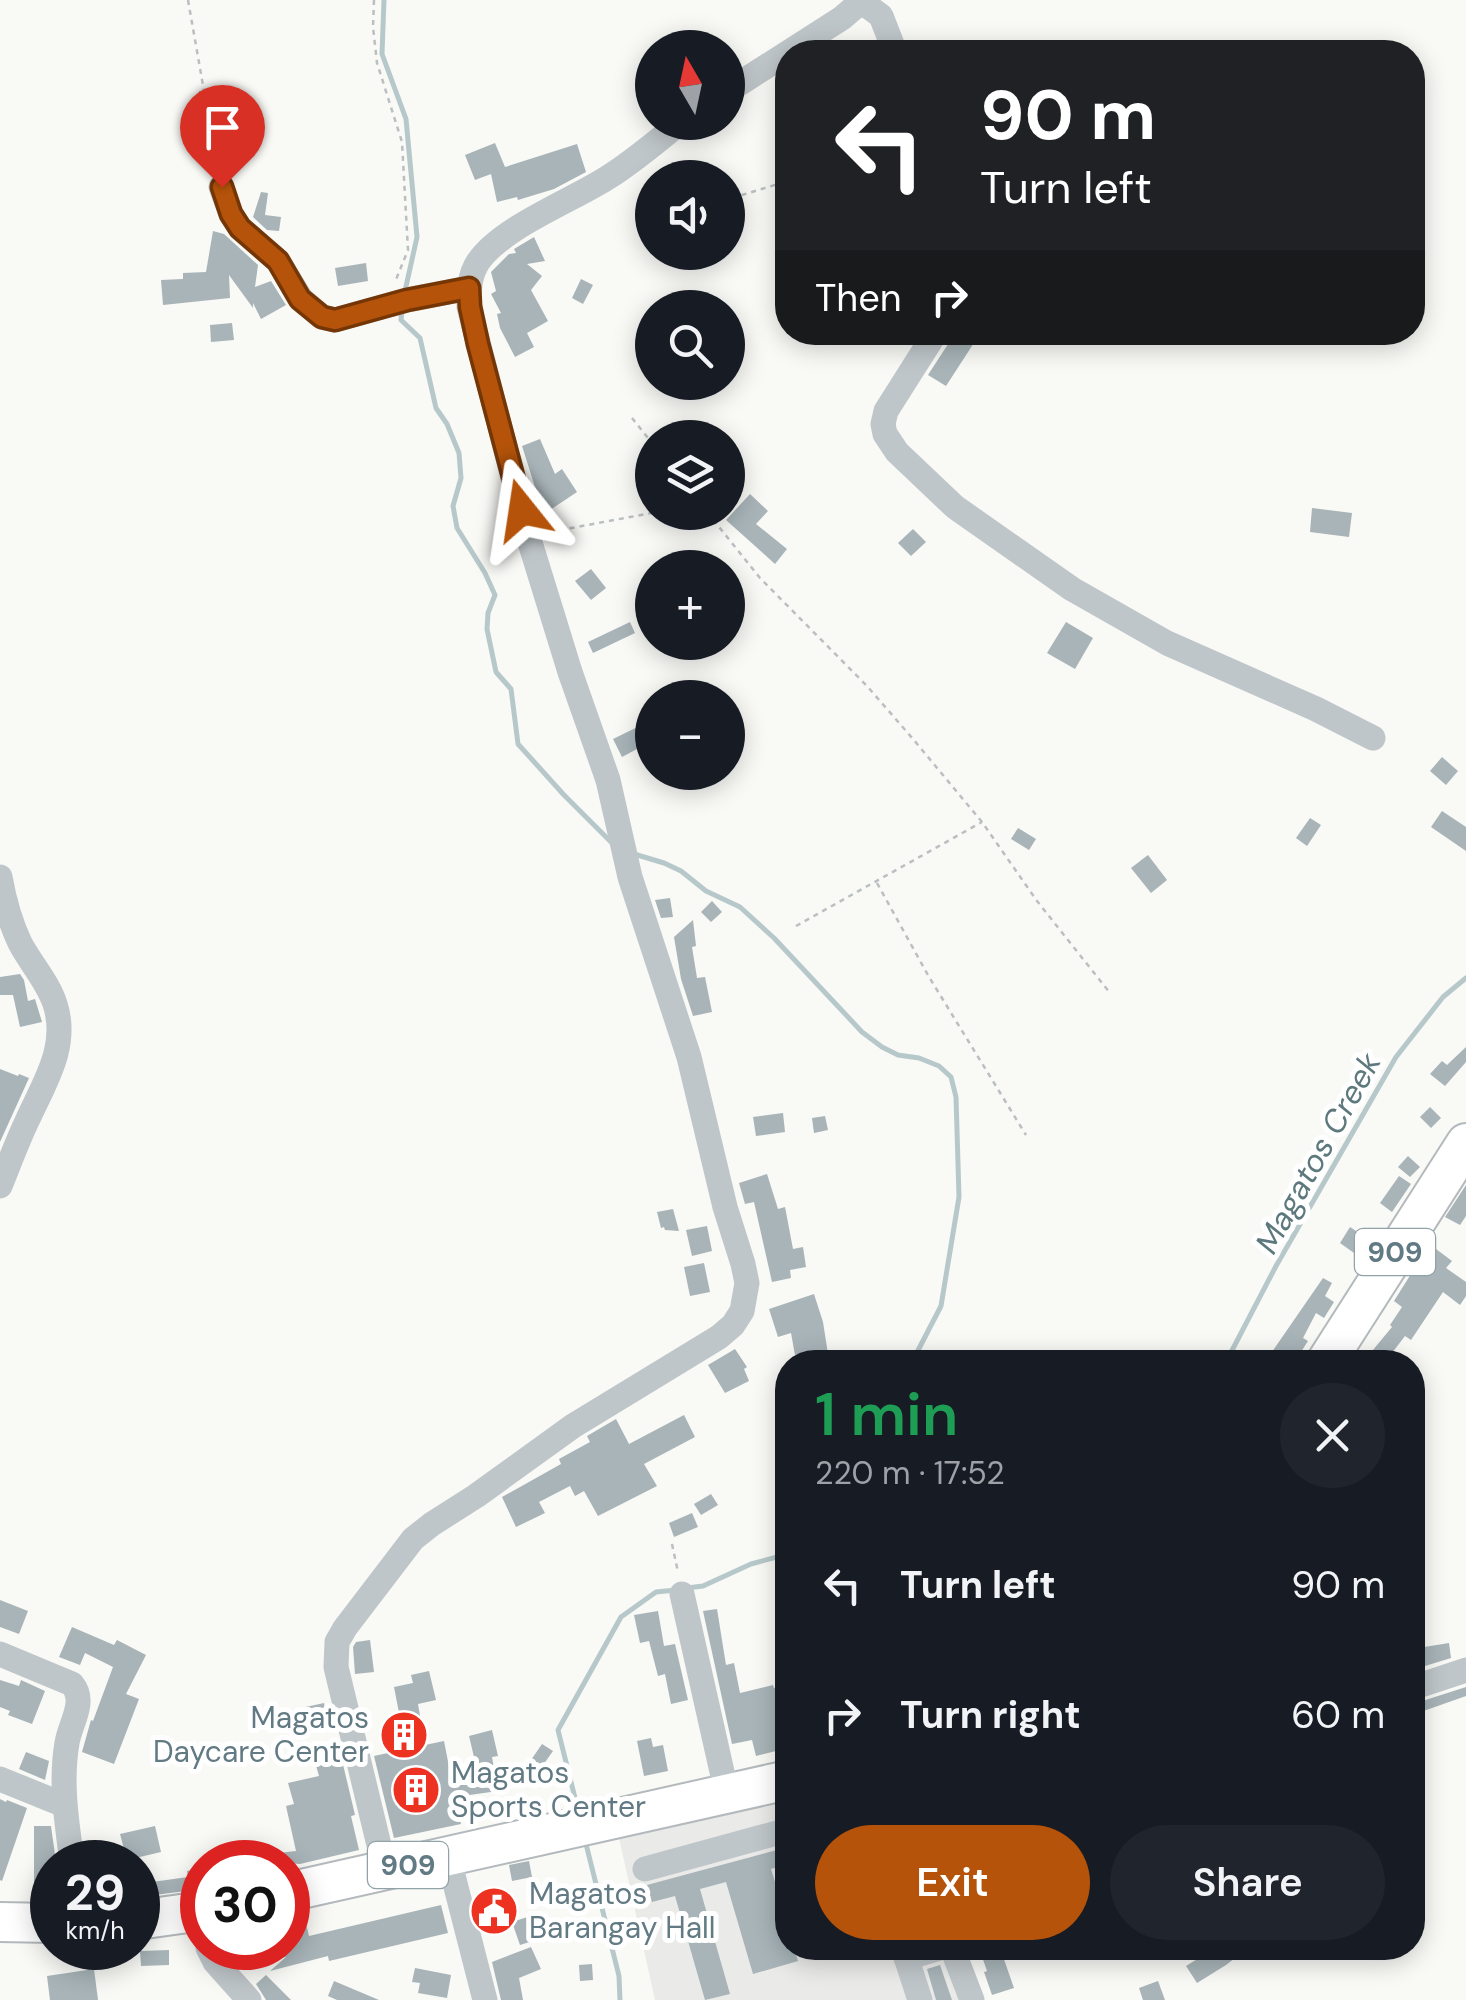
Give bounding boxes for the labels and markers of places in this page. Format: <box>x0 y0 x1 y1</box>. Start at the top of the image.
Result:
pin <box>180 85 265 188</box>
place label: Magatos Daycare Center <box>153 1698 369 1771</box>
building icon: Magatos Daycare Center <box>378 1709 430 1761</box>
place label: Magatos Sports Center <box>451 1753 646 1826</box>
building icon: Magatos Sports Center <box>390 1764 442 1816</box>
place label: Magatos Barangay Hall <box>529 1874 715 1947</box>
public building icon: Magatos Barangay Hall <box>468 1885 520 1937</box>

